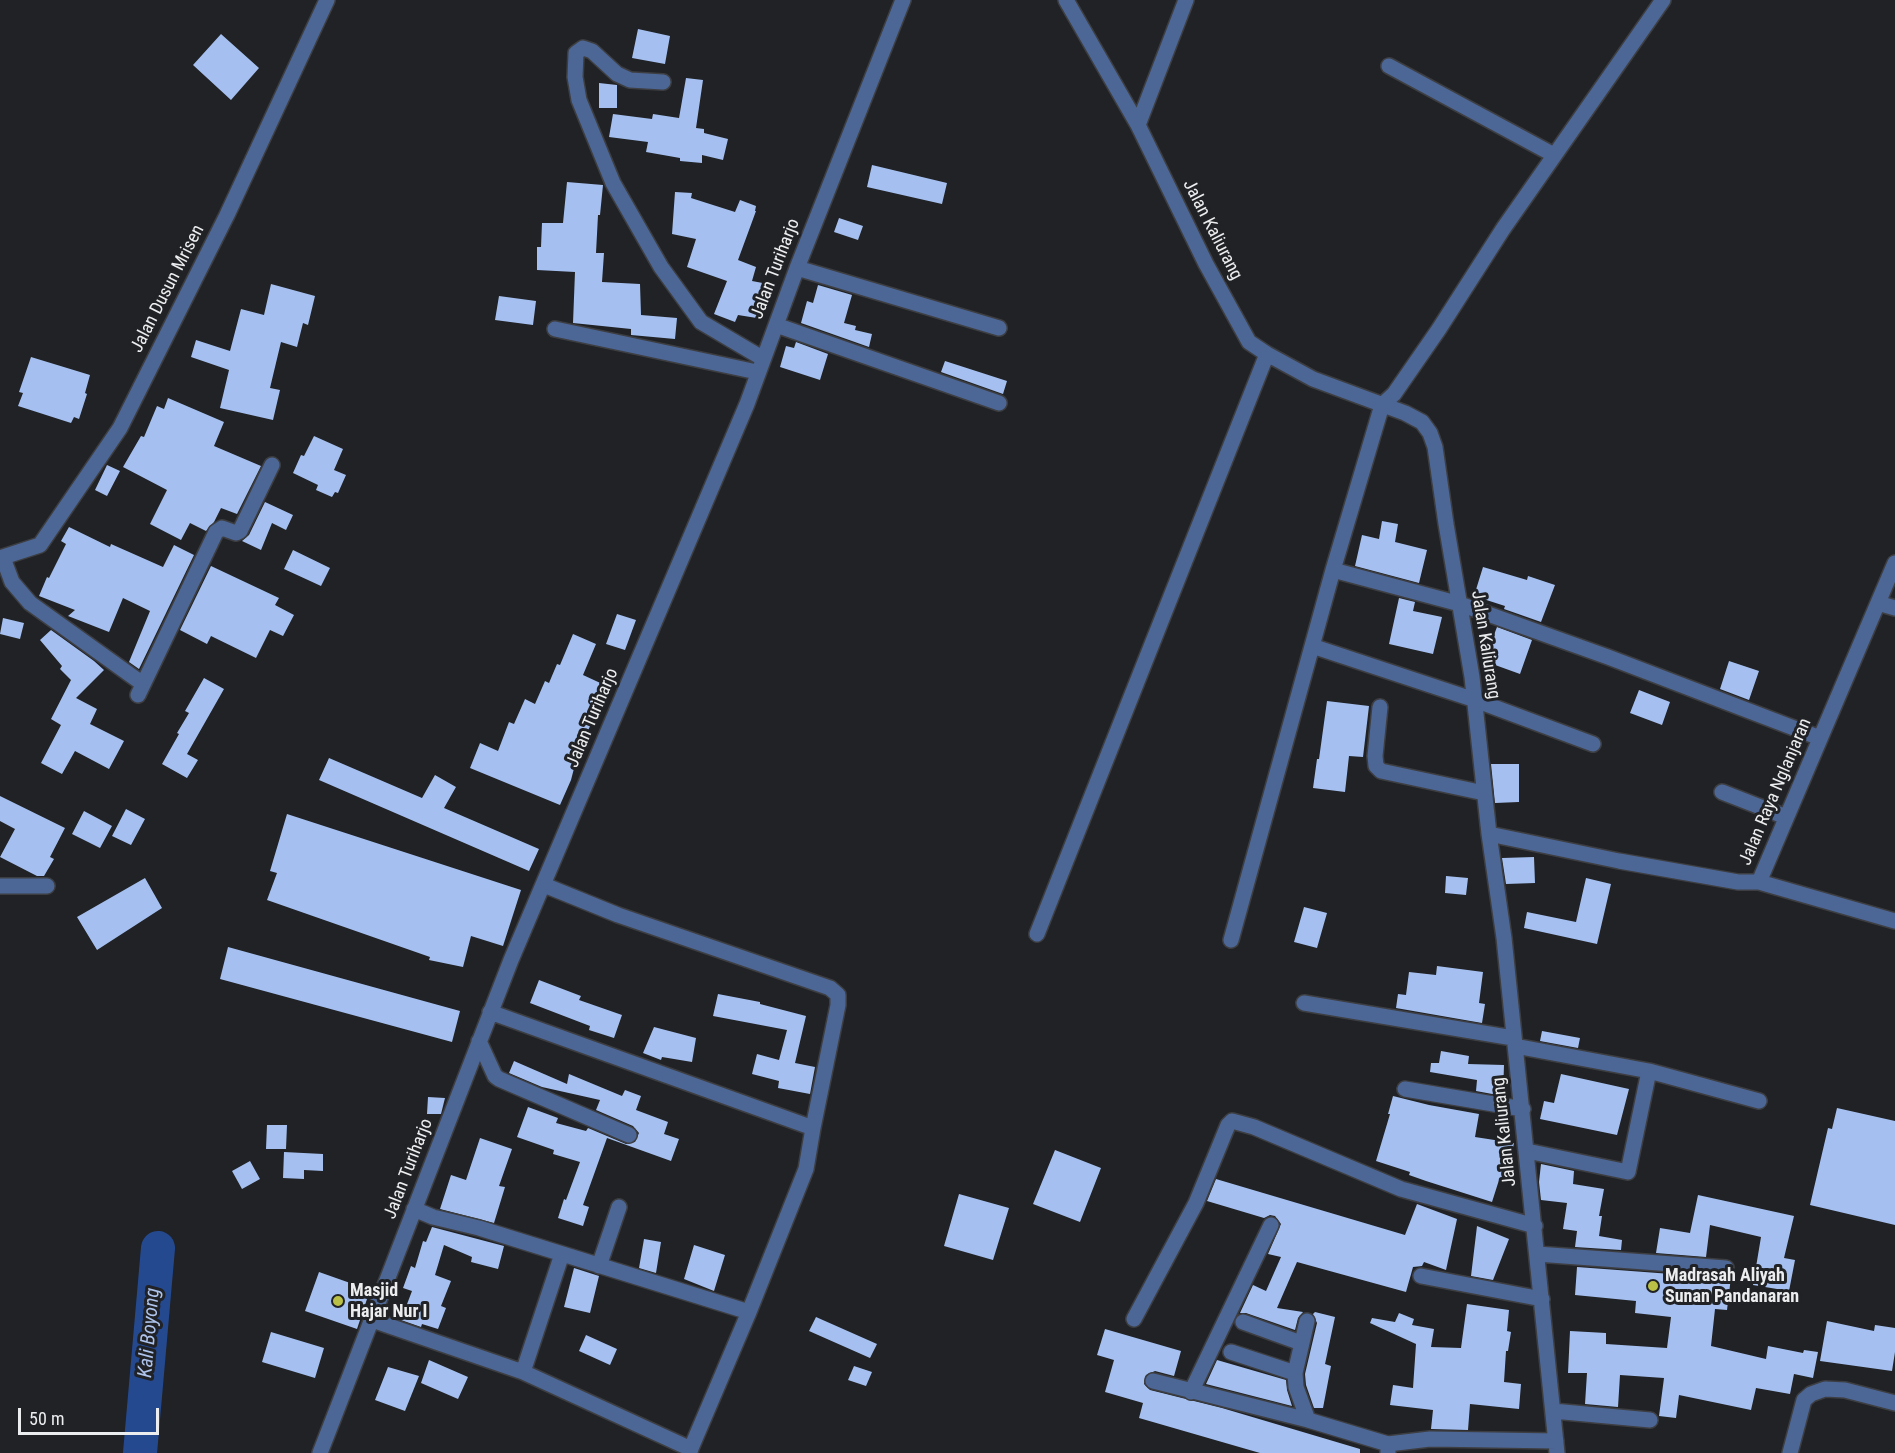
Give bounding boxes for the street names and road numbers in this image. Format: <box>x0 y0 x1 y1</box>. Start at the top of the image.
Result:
street label: Jalan Kaliurang <box>1177 176 1247 284</box>
street label: Jalan Turiharjo <box>747 216 805 322</box>
street label: Jalan Dusun Mrisen <box>127 222 209 356</box>
street label: Jalan Kaliurang <box>1466 589 1504 701</box>
street label: Jalan Turiharjo <box>562 665 624 771</box>
street label: Jalan Raya Nglanjaran <box>1735 715 1817 869</box>
street label: Jalan Kaliurang <box>1489 1076 1521 1188</box>
street label: Jalan Turiharjo <box>380 1116 438 1222</box>

